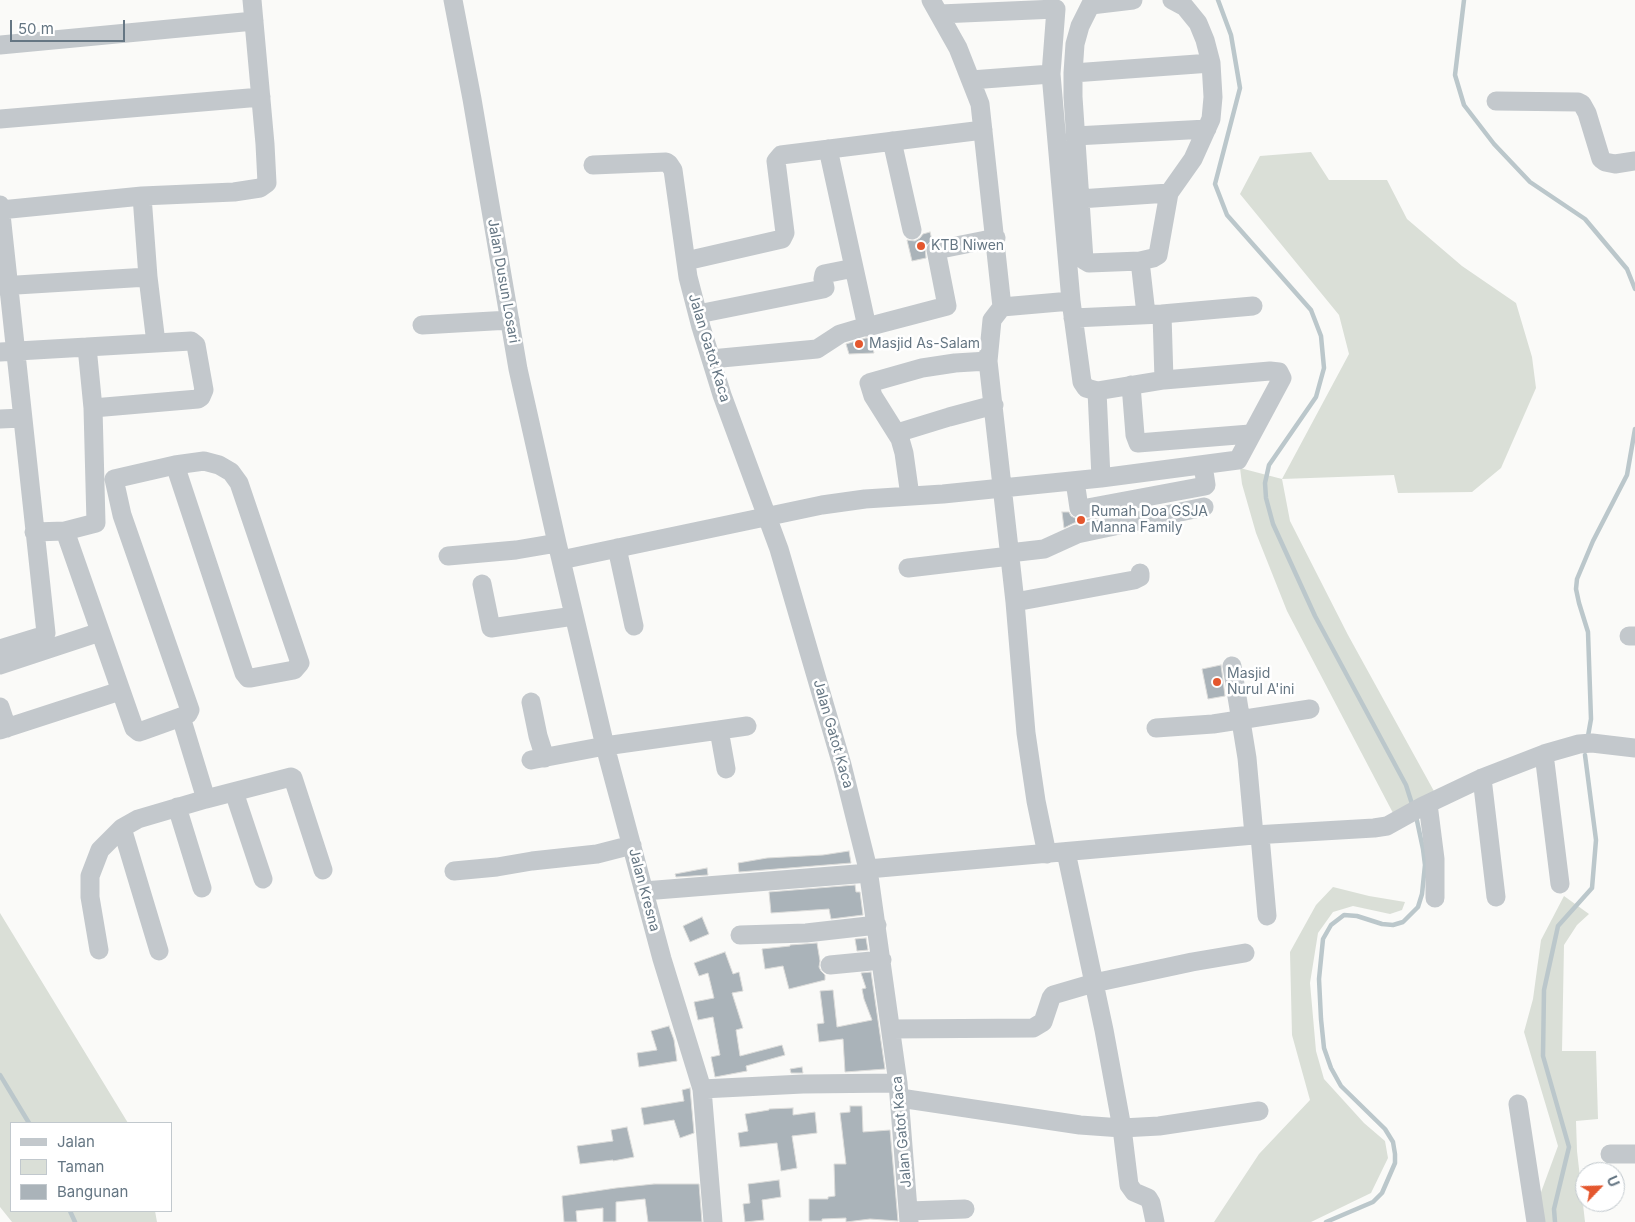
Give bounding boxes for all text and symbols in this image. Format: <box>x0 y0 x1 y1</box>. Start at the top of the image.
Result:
scale bar <box>12 10 128 42</box>
text: 50 m <box>18 19 54 38</box>
street label: Jalan Dusun Losari <box>484 217 522 345</box>
place label: KTB Niwen <box>931 238 1004 254</box>
marker: KTB Niwen <box>915 240 927 252</box>
street label: Jalan Gatot Kaca <box>685 292 733 404</box>
place label: Masjid As-Salam <box>869 336 980 352</box>
marker: Masjid As-Salam <box>853 338 865 350</box>
place label: Rumah Doa GSJA Manna Family <box>1091 504 1208 536</box>
marker: Rumah Doa GSJA Manna Family <box>1075 514 1087 526</box>
place label: Masjid Nurul A'ini <box>1227 666 1295 699</box>
marker: Masjid Nurul A'ini <box>1211 676 1223 688</box>
street label: Jalan Gatot Kaca <box>809 678 857 790</box>
street label: Jalan Kresna <box>625 847 663 933</box>
street label: Jalan Gatot Kaca <box>889 1075 915 1189</box>
legend <box>10 1122 172 1212</box>
text: Jalan <box>57 1132 95 1151</box>
text: Taman <box>57 1157 104 1176</box>
north arrow <box>1575 1162 1625 1212</box>
text: U <box>1603 1173 1623 1189</box>
text: Bangunan <box>57 1182 128 1201</box>

